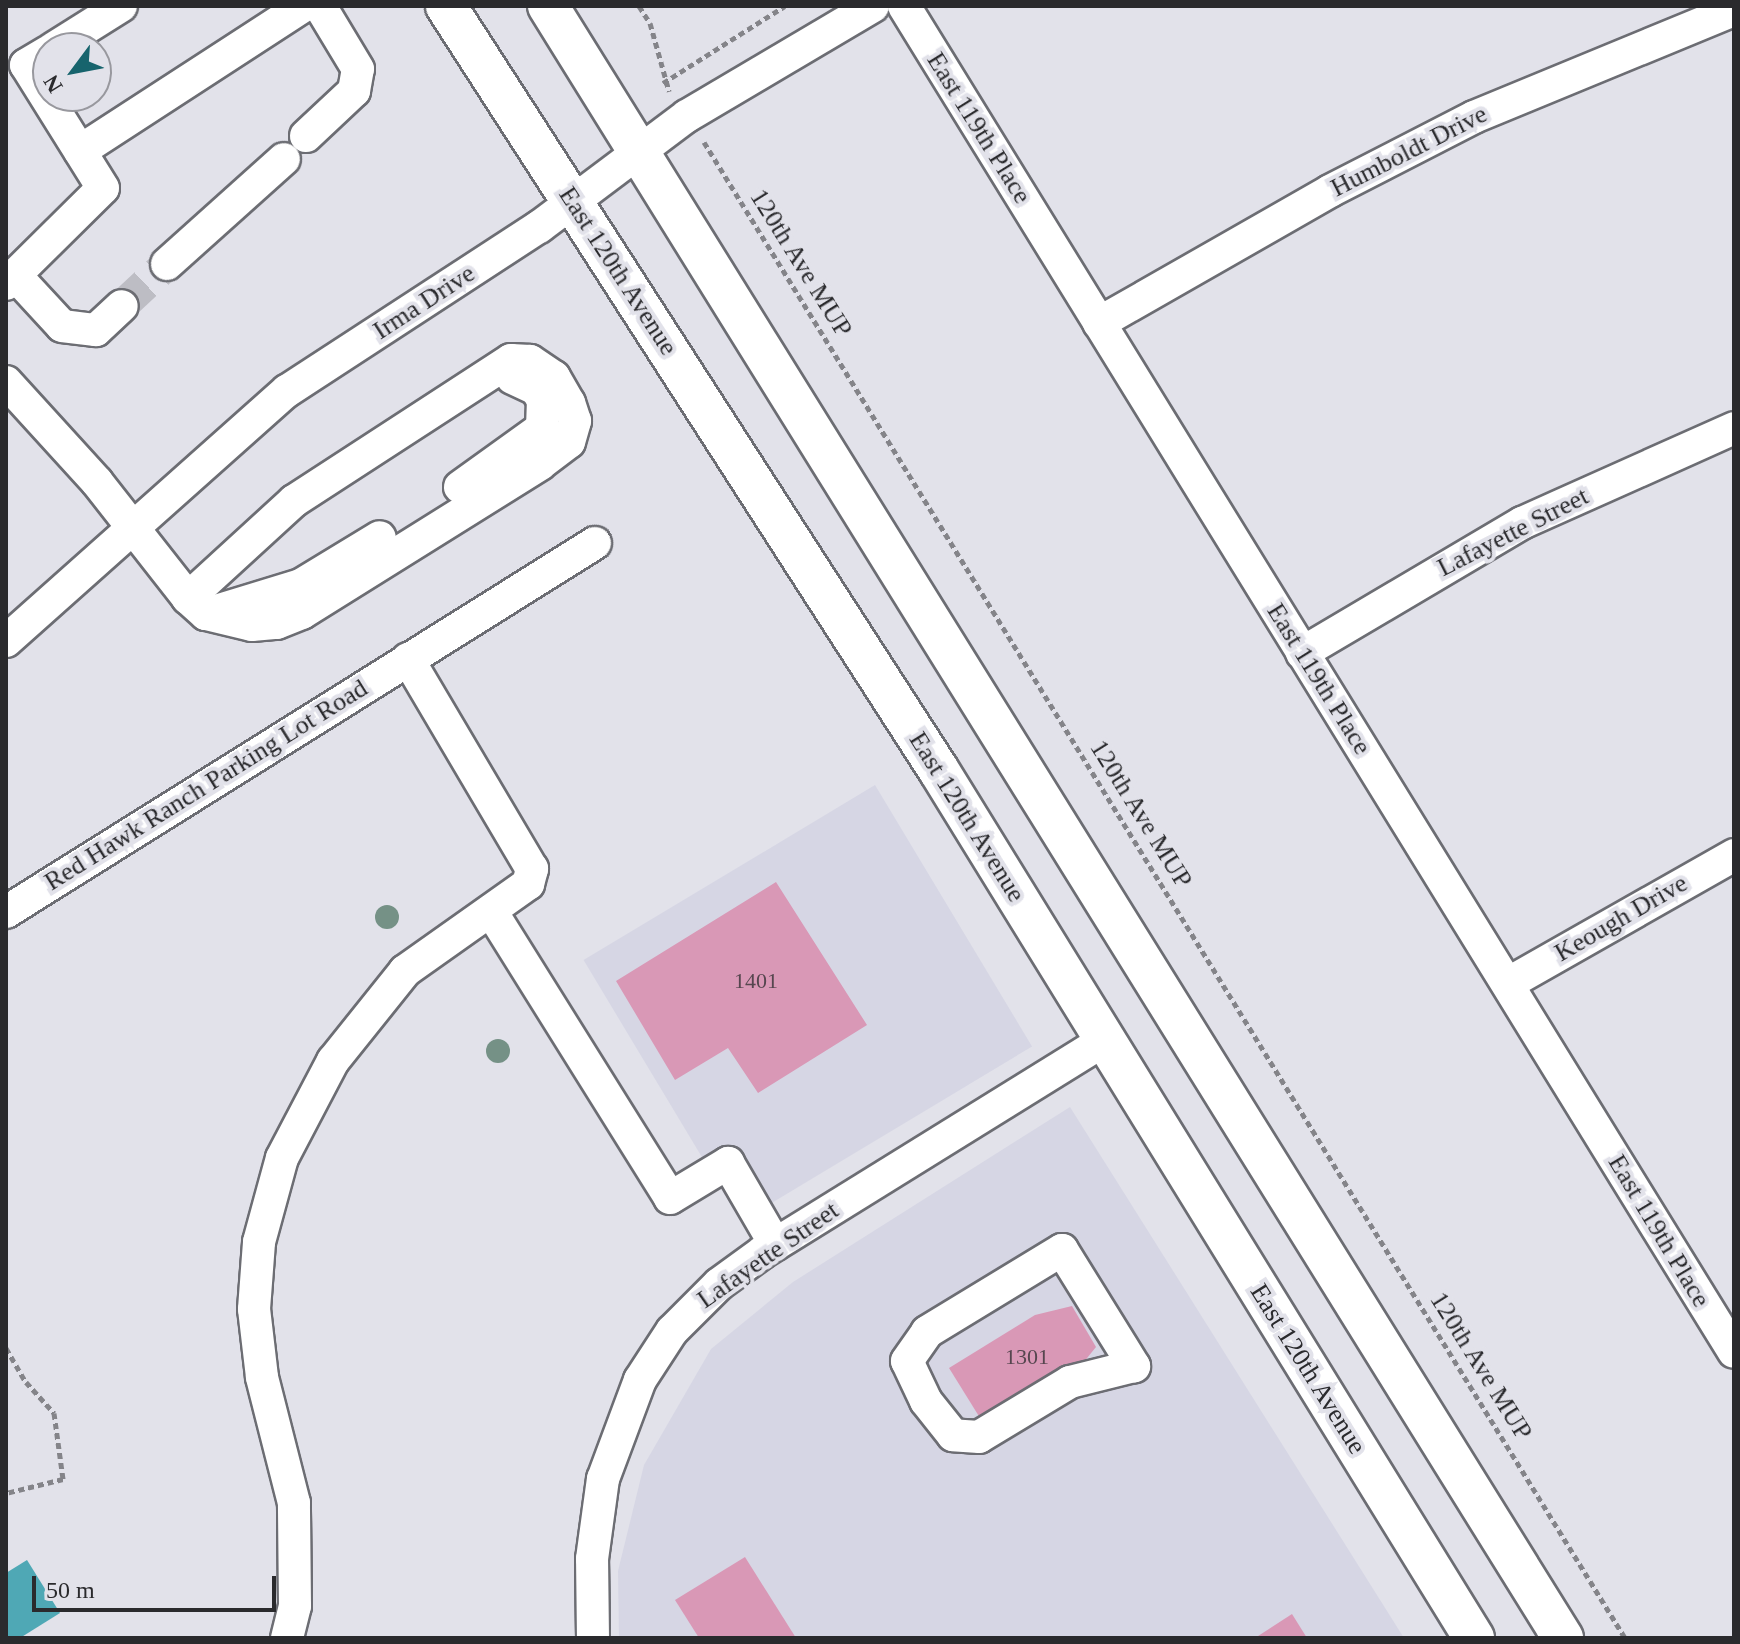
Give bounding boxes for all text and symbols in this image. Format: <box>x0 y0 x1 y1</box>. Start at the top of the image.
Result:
north arrow <box>32 32 112 112</box>
street label: East 119th Place <box>920 47 1038 209</box>
text: N <box>38 71 68 97</box>
street label: Humboldt Drive <box>1326 98 1492 204</box>
street label: East 120th Avenue <box>552 180 684 362</box>
street label: 120th Ave MUP <box>743 183 859 343</box>
street label: Irma Drive <box>367 258 481 346</box>
street label: Lafayette Street <box>1432 481 1594 583</box>
street label: East 119th Place <box>1260 598 1378 760</box>
street label: Red Hawk Ranch Parking Lot Road <box>39 672 373 898</box>
street label: East 120th Avenue <box>902 726 1032 908</box>
street label: 120th Ave MUP <box>1083 734 1199 894</box>
street label: Keough Drive <box>1549 867 1693 969</box>
house number: 1401 <box>734 968 778 994</box>
street label: East 119th Place <box>1601 1149 1717 1313</box>
street label: Lafayette Street <box>691 1195 845 1315</box>
street label: East 120th Avenue <box>1243 1278 1373 1460</box>
street label: 120th Ave MUP <box>1423 1286 1539 1446</box>
house number: 1301 <box>1005 1344 1049 1370</box>
scale bar <box>36 1560 280 1610</box>
text: 50 m <box>46 1577 95 1603</box>

